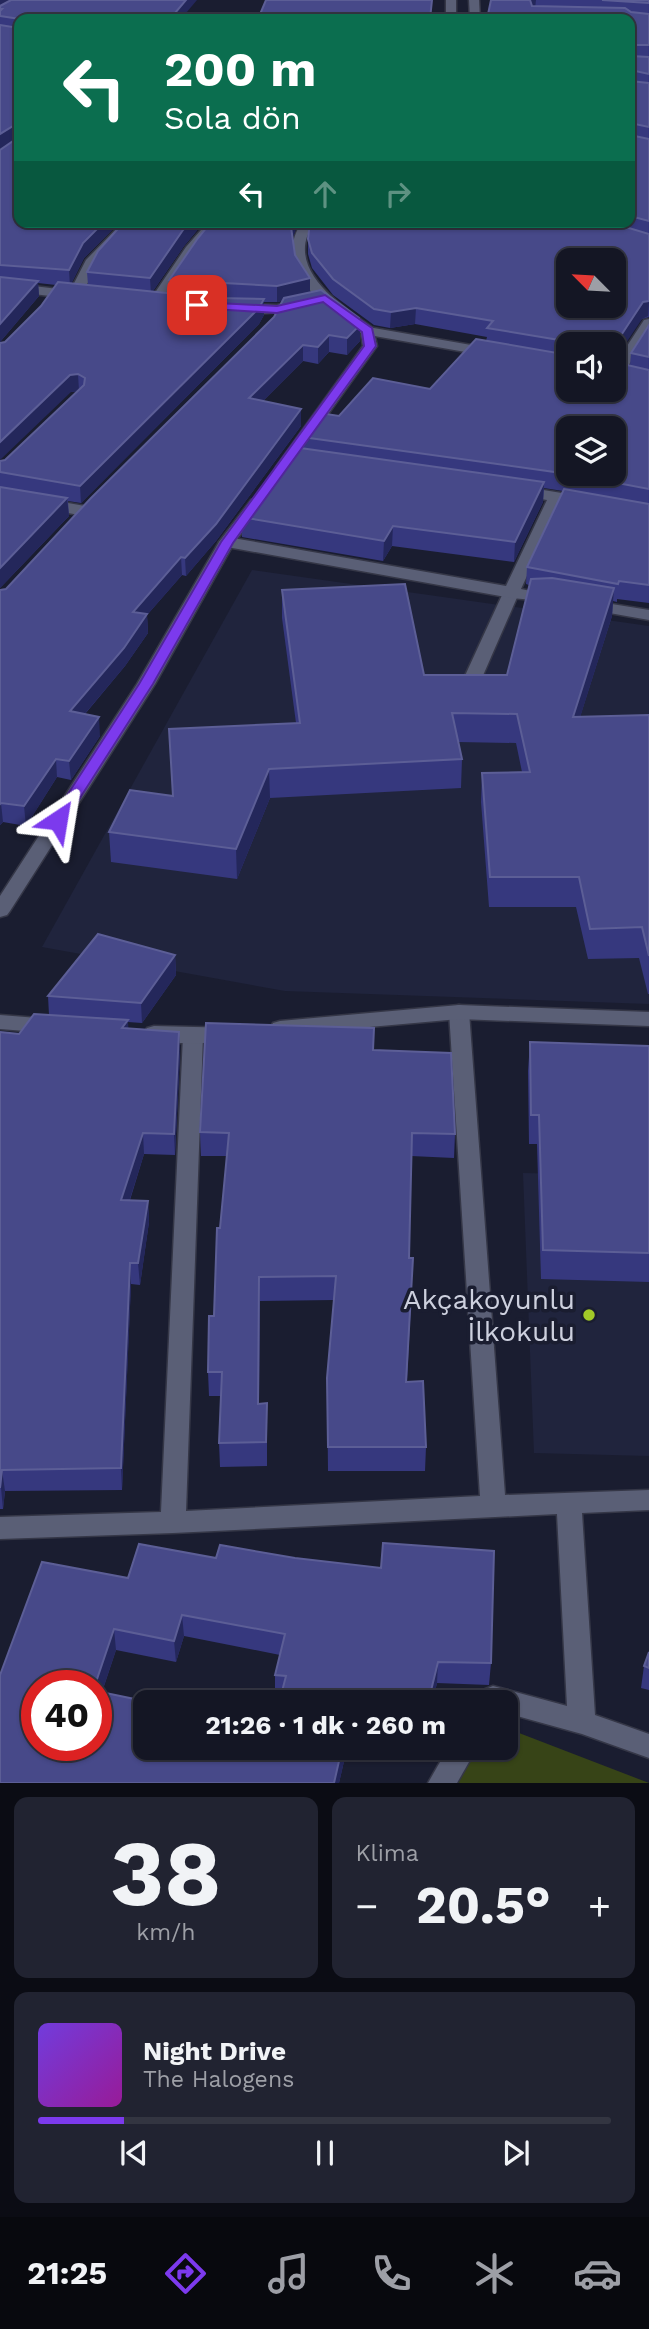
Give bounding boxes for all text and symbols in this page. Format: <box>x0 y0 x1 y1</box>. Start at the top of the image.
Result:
text: 200 m <box>164 40 316 98</box>
icon: left <box>49 42 140 133</box>
text: Sola dön <box>164 99 301 137</box>
icon: left <box>233 175 271 213</box>
icon: ahead <box>306 175 344 213</box>
icon: right <box>379 175 417 213</box>
north arrow <box>556 248 626 318</box>
map controls <box>556 248 626 486</box>
pin <box>167 275 227 335</box>
icon: arrive <box>178 286 216 324</box>
button: sound <box>556 332 626 402</box>
button: layers <box>556 416 626 486</box>
position arrow <box>21 783 95 857</box>
place label: Akçakoyunlu İlkokulu <box>403 1283 575 1348</box>
marker: Akçakoyunlu İlkokulu <box>581 1307 597 1323</box>
speed limit sign: 40 <box>21 1670 112 1761</box>
text: 21:26 · 1 dk · 260 m <box>205 1710 446 1740</box>
text: 38 <box>110 1820 221 1927</box>
text: Klima <box>356 1840 419 1867</box>
text: 20.5° <box>416 1875 551 1936</box>
text: − <box>356 1884 378 1928</box>
text: + <box>588 1884 611 1928</box>
text: km/h <box>136 1919 195 1946</box>
text: Night Drive <box>143 2036 286 2066</box>
text: The Halogens <box>143 2066 294 2093</box>
icon: previous <box>115 2134 153 2172</box>
icon: pause <box>306 2134 344 2172</box>
icon: next <box>497 2134 535 2172</box>
icon: directions <box>161 2249 210 2298</box>
icon: music <box>264 2249 313 2298</box>
icon: phone <box>367 2249 416 2298</box>
icon: climate <box>470 2249 519 2298</box>
icon: car <box>573 2249 622 2298</box>
text: 21:25 <box>27 2254 107 2292</box>

